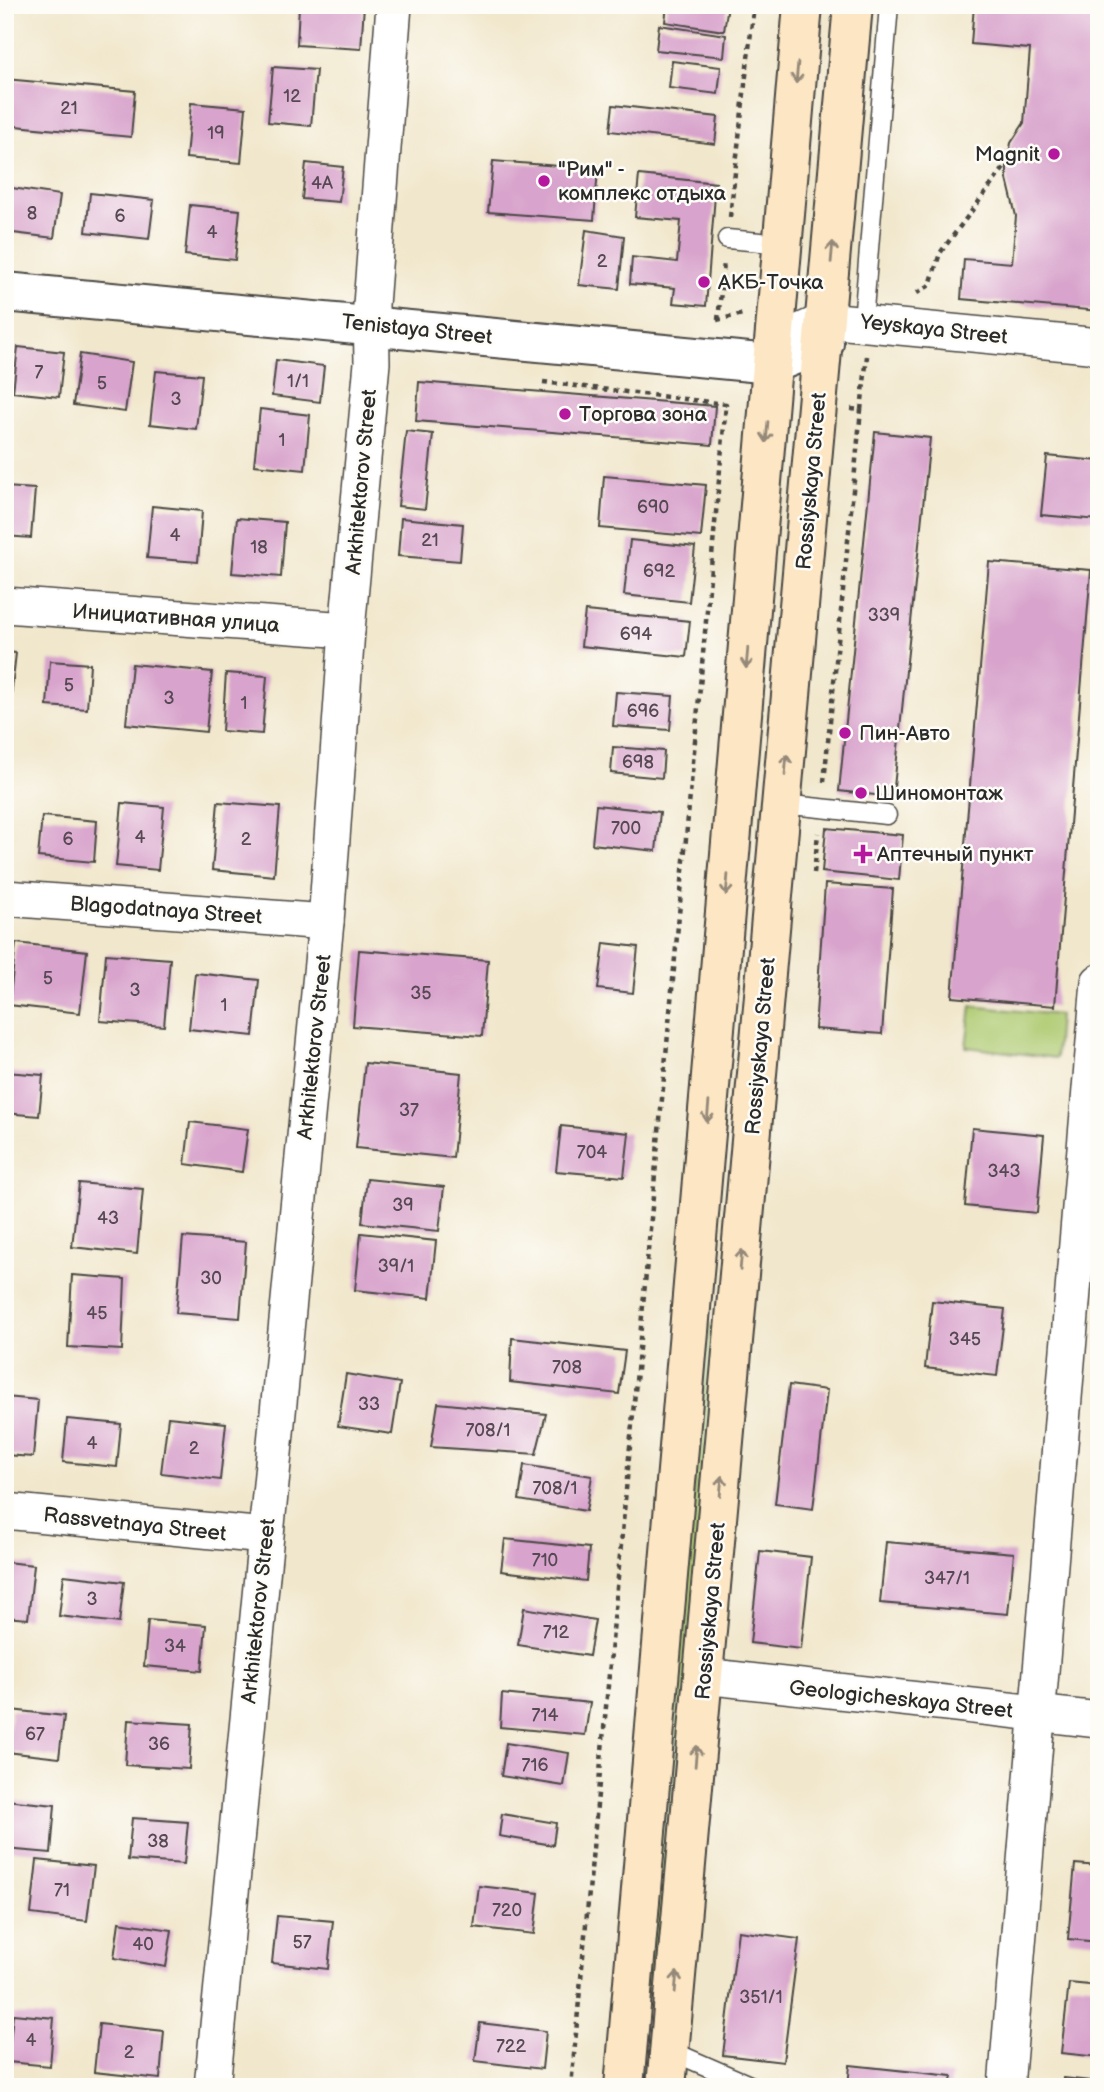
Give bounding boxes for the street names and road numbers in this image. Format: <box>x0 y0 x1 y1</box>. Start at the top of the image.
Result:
street label: Tenistaya Street <box>340 309 494 350</box>
street label: Yeyskaya Street <box>858 309 1009 350</box>
street label: Arkhitektorov Street <box>341 388 382 576</box>
street label: Rossiyskaya Street <box>791 391 832 571</box>
street label: Инициативная улица <box>71 599 281 638</box>
street label: Blagodatnaya Street <box>69 891 264 930</box>
street label: Arkhitektorov Street <box>292 953 337 1141</box>
street label: Rossiyskaya Street <box>740 956 781 1136</box>
street label: Rassvetnaya Street <box>42 1502 228 1547</box>
street label: Arkhitektorov Street <box>236 1517 281 1705</box>
street label: Rossiyskaya Street <box>690 1521 731 1701</box>
street label: Geologicheskaya Street <box>788 1675 1015 1724</box>

